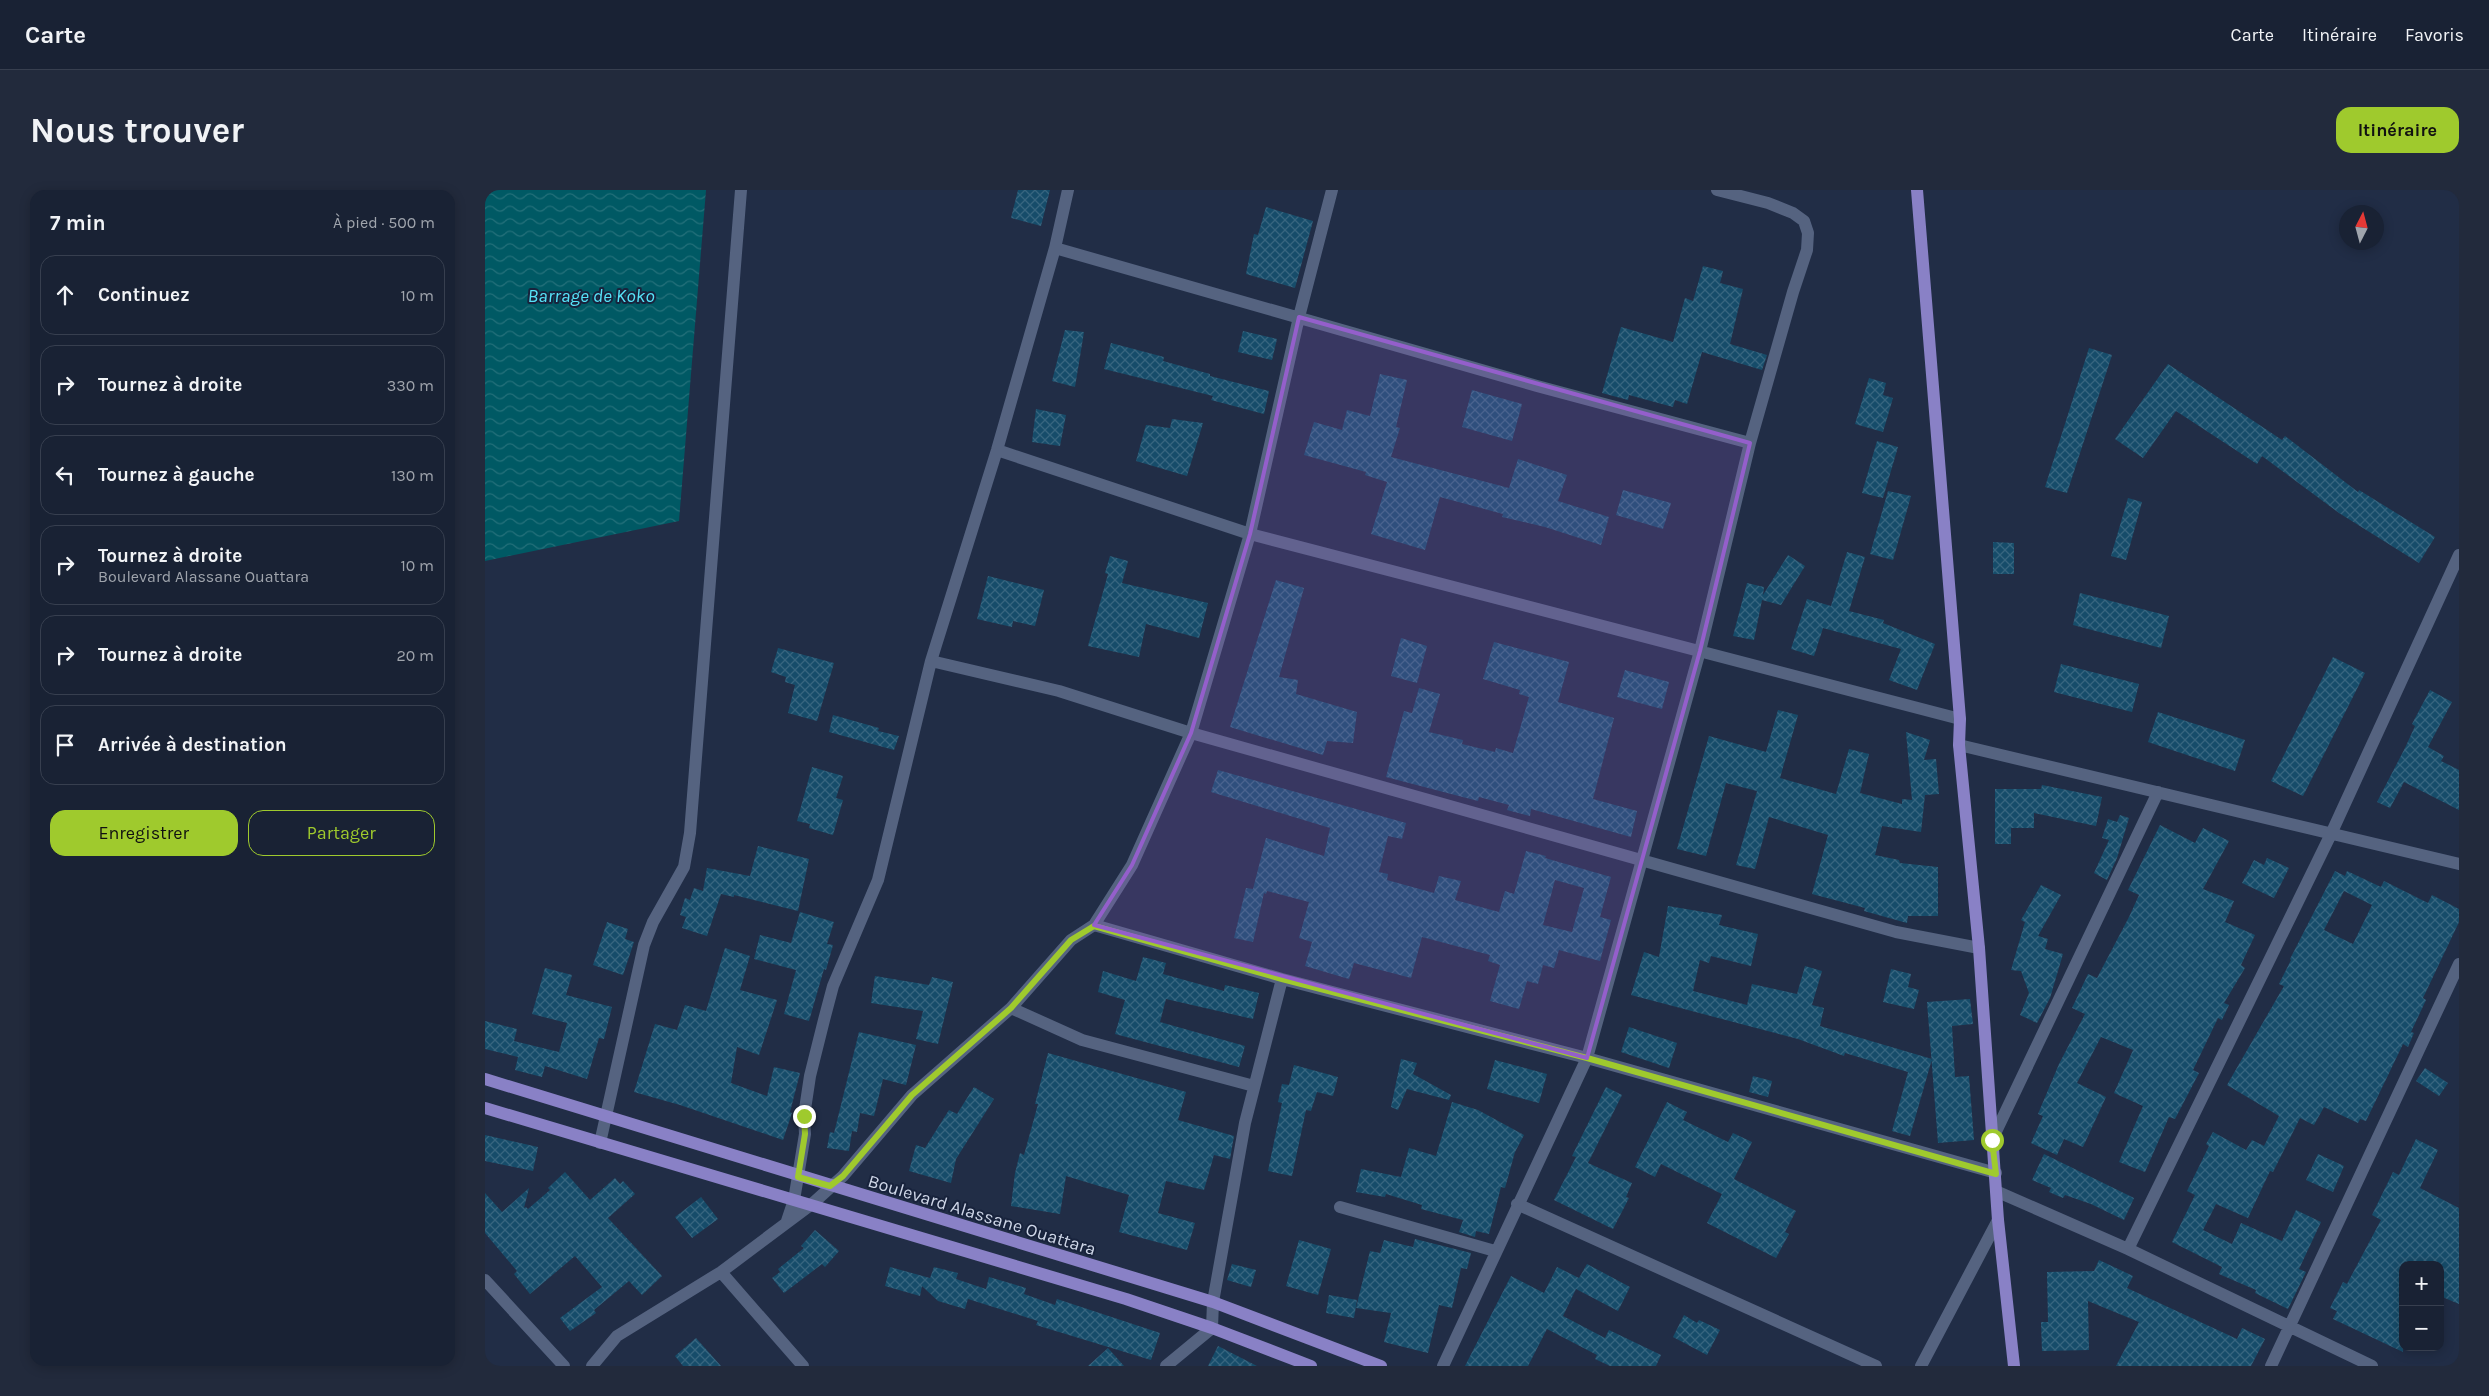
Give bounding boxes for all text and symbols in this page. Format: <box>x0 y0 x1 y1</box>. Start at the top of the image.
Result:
text: Carte <box>25 21 86 49</box>
text: Carte <box>2231 24 2274 46</box>
text: Itinéraire <box>2302 24 2377 46</box>
text: Favoris <box>2405 24 2464 46</box>
button: Itinéraire <box>2336 107 2459 153</box>
text: Nous trouver <box>30 110 244 151</box>
north arrow <box>2339 205 2384 250</box>
text: 7 min <box>50 211 106 235</box>
text: À pied · 500 m <box>333 213 435 232</box>
icon: ahead <box>51 281 79 309</box>
text: Continuez <box>98 284 190 306</box>
water label: Barrage de Koko <box>527 285 655 307</box>
text: 10 m <box>400 286 434 305</box>
icon: right <box>51 371 79 399</box>
text: Tournez à droite <box>98 374 242 396</box>
text: 330 m <box>387 376 434 395</box>
icon: left <box>51 461 79 489</box>
text: Tournez à gauche <box>98 464 255 486</box>
text: 130 m <box>391 466 434 485</box>
text: Tournez à droite <box>98 545 242 567</box>
icon: right <box>51 551 79 579</box>
text: 10 m <box>400 556 434 575</box>
text: Boulevard Alassane Ouattara <box>98 567 309 586</box>
icon: right <box>51 641 79 669</box>
text: Tournez à droite <box>98 644 242 666</box>
text: 20 m <box>396 646 434 665</box>
icon: arrive <box>51 731 79 759</box>
text: Arrivée à destination <box>98 734 287 756</box>
button: Enregistrer <box>50 810 238 856</box>
button: Partager <box>248 810 435 856</box>
route end <box>793 1105 816 1128</box>
route start <box>1981 1129 2004 1152</box>
street label: Boulevard Alassane Ouattara <box>865 1170 1099 1260</box>
map controls <box>2399 1261 2444 1351</box>
button: + <box>2399 1261 2444 1306</box>
button: − <box>2399 1306 2444 1351</box>

